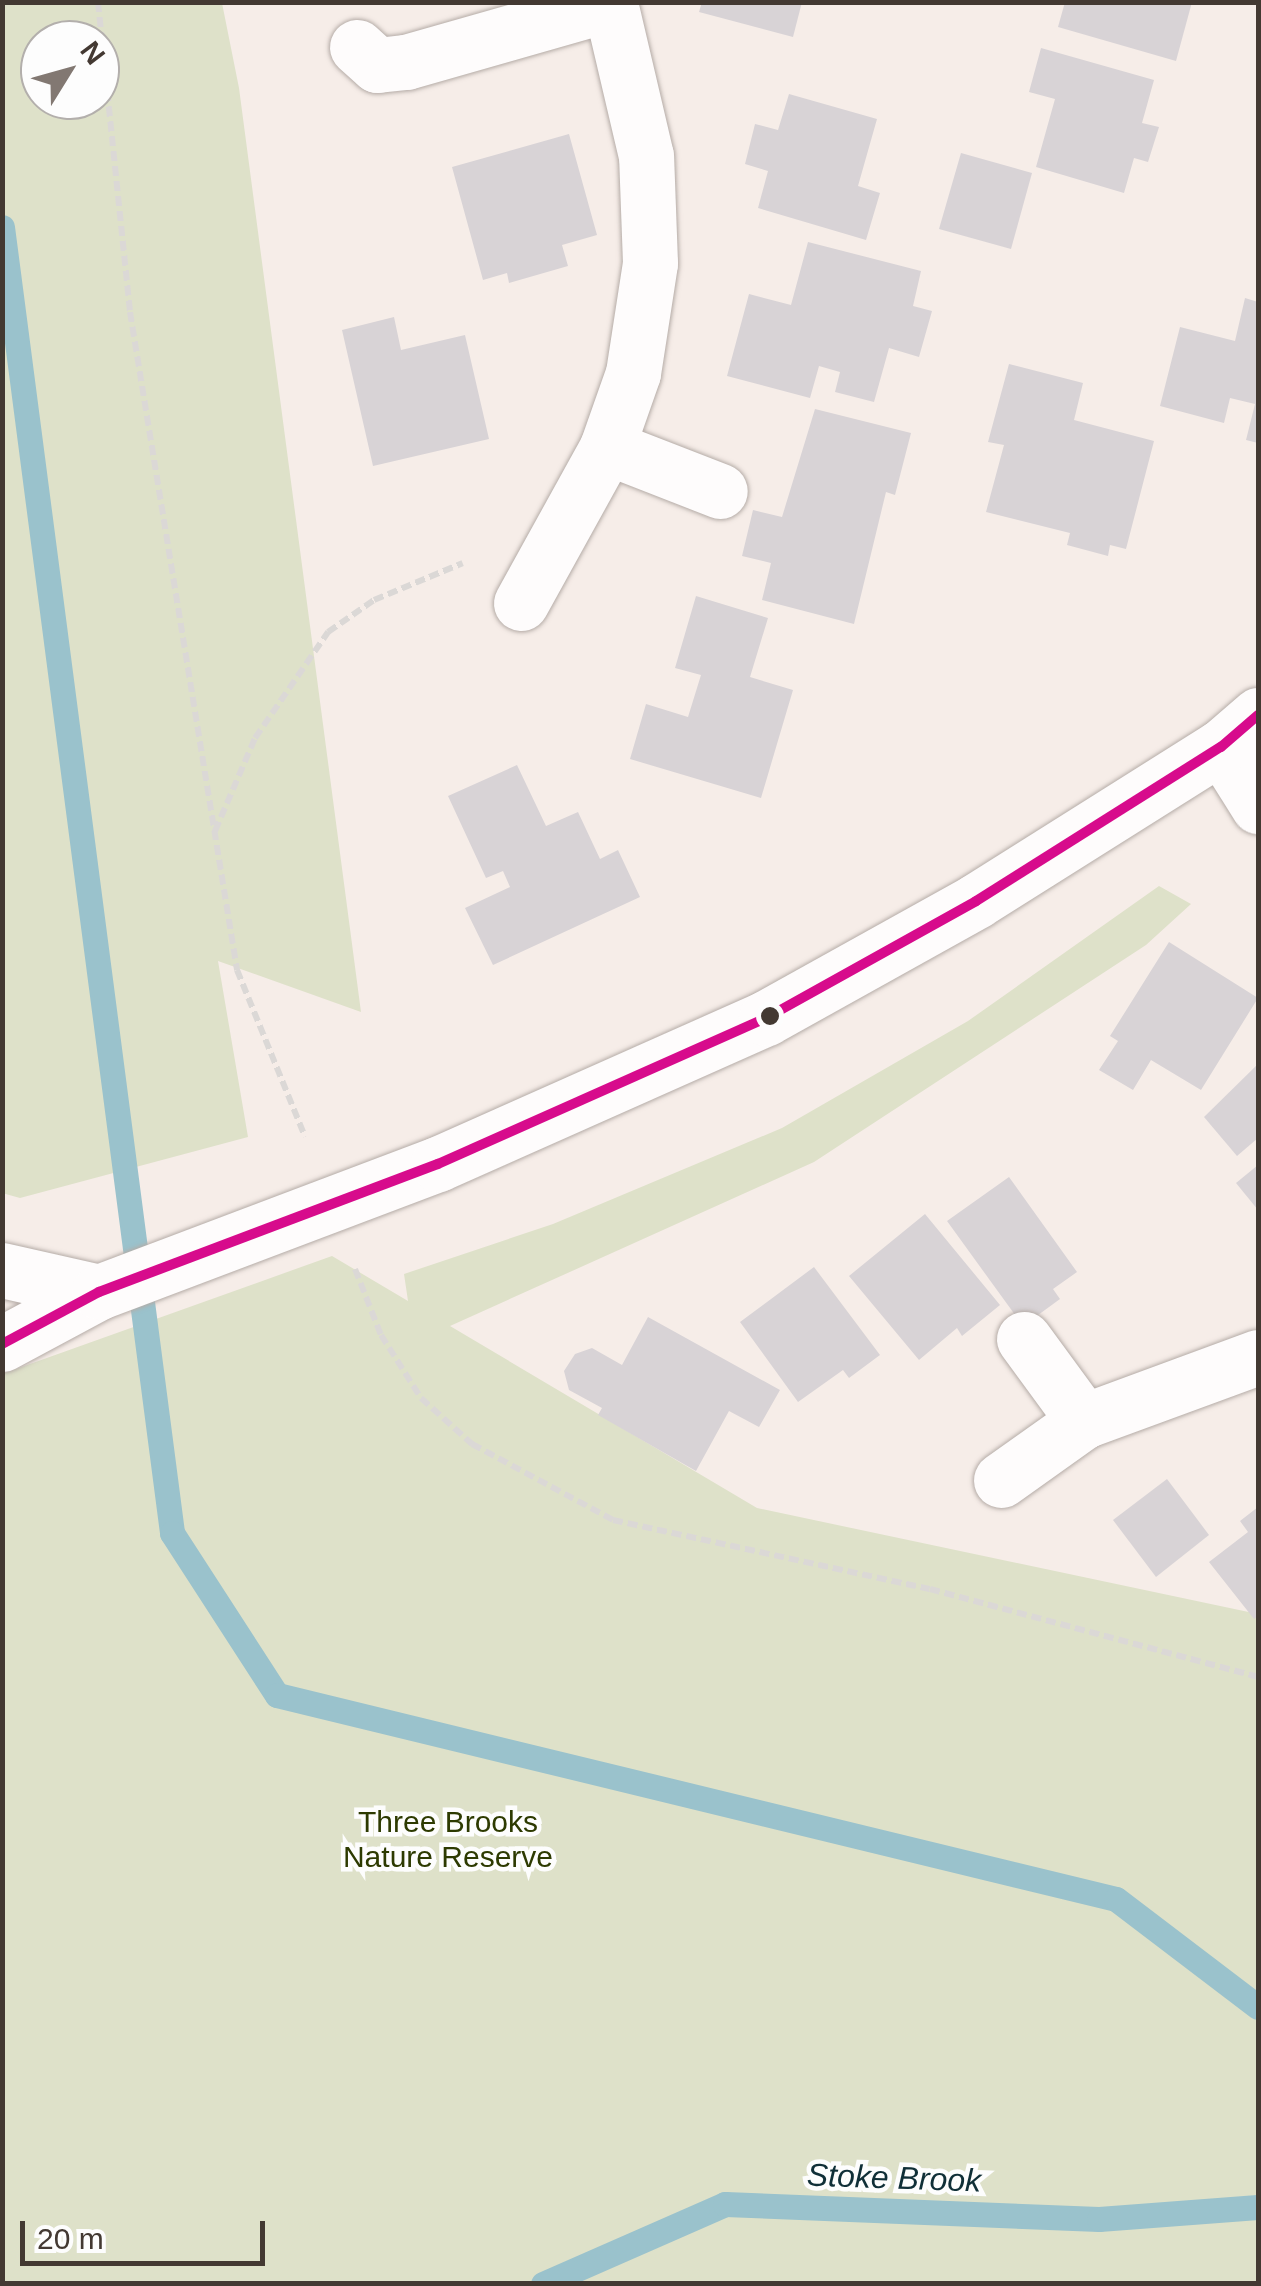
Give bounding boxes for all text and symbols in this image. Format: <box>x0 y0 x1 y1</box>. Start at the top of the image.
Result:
north arrow <box>20 20 120 120</box>
text: N <box>74 35 111 70</box>
unlabelled marker <box>760 1006 780 1026</box>
park label: Three Brooks Nature Reserve <box>343 1804 553 1874</box>
water label: Stoke Brook <box>806 2156 982 2200</box>
scale bar <box>25 2201 270 2263</box>
text: 20 m <box>37 2222 104 2255</box>

